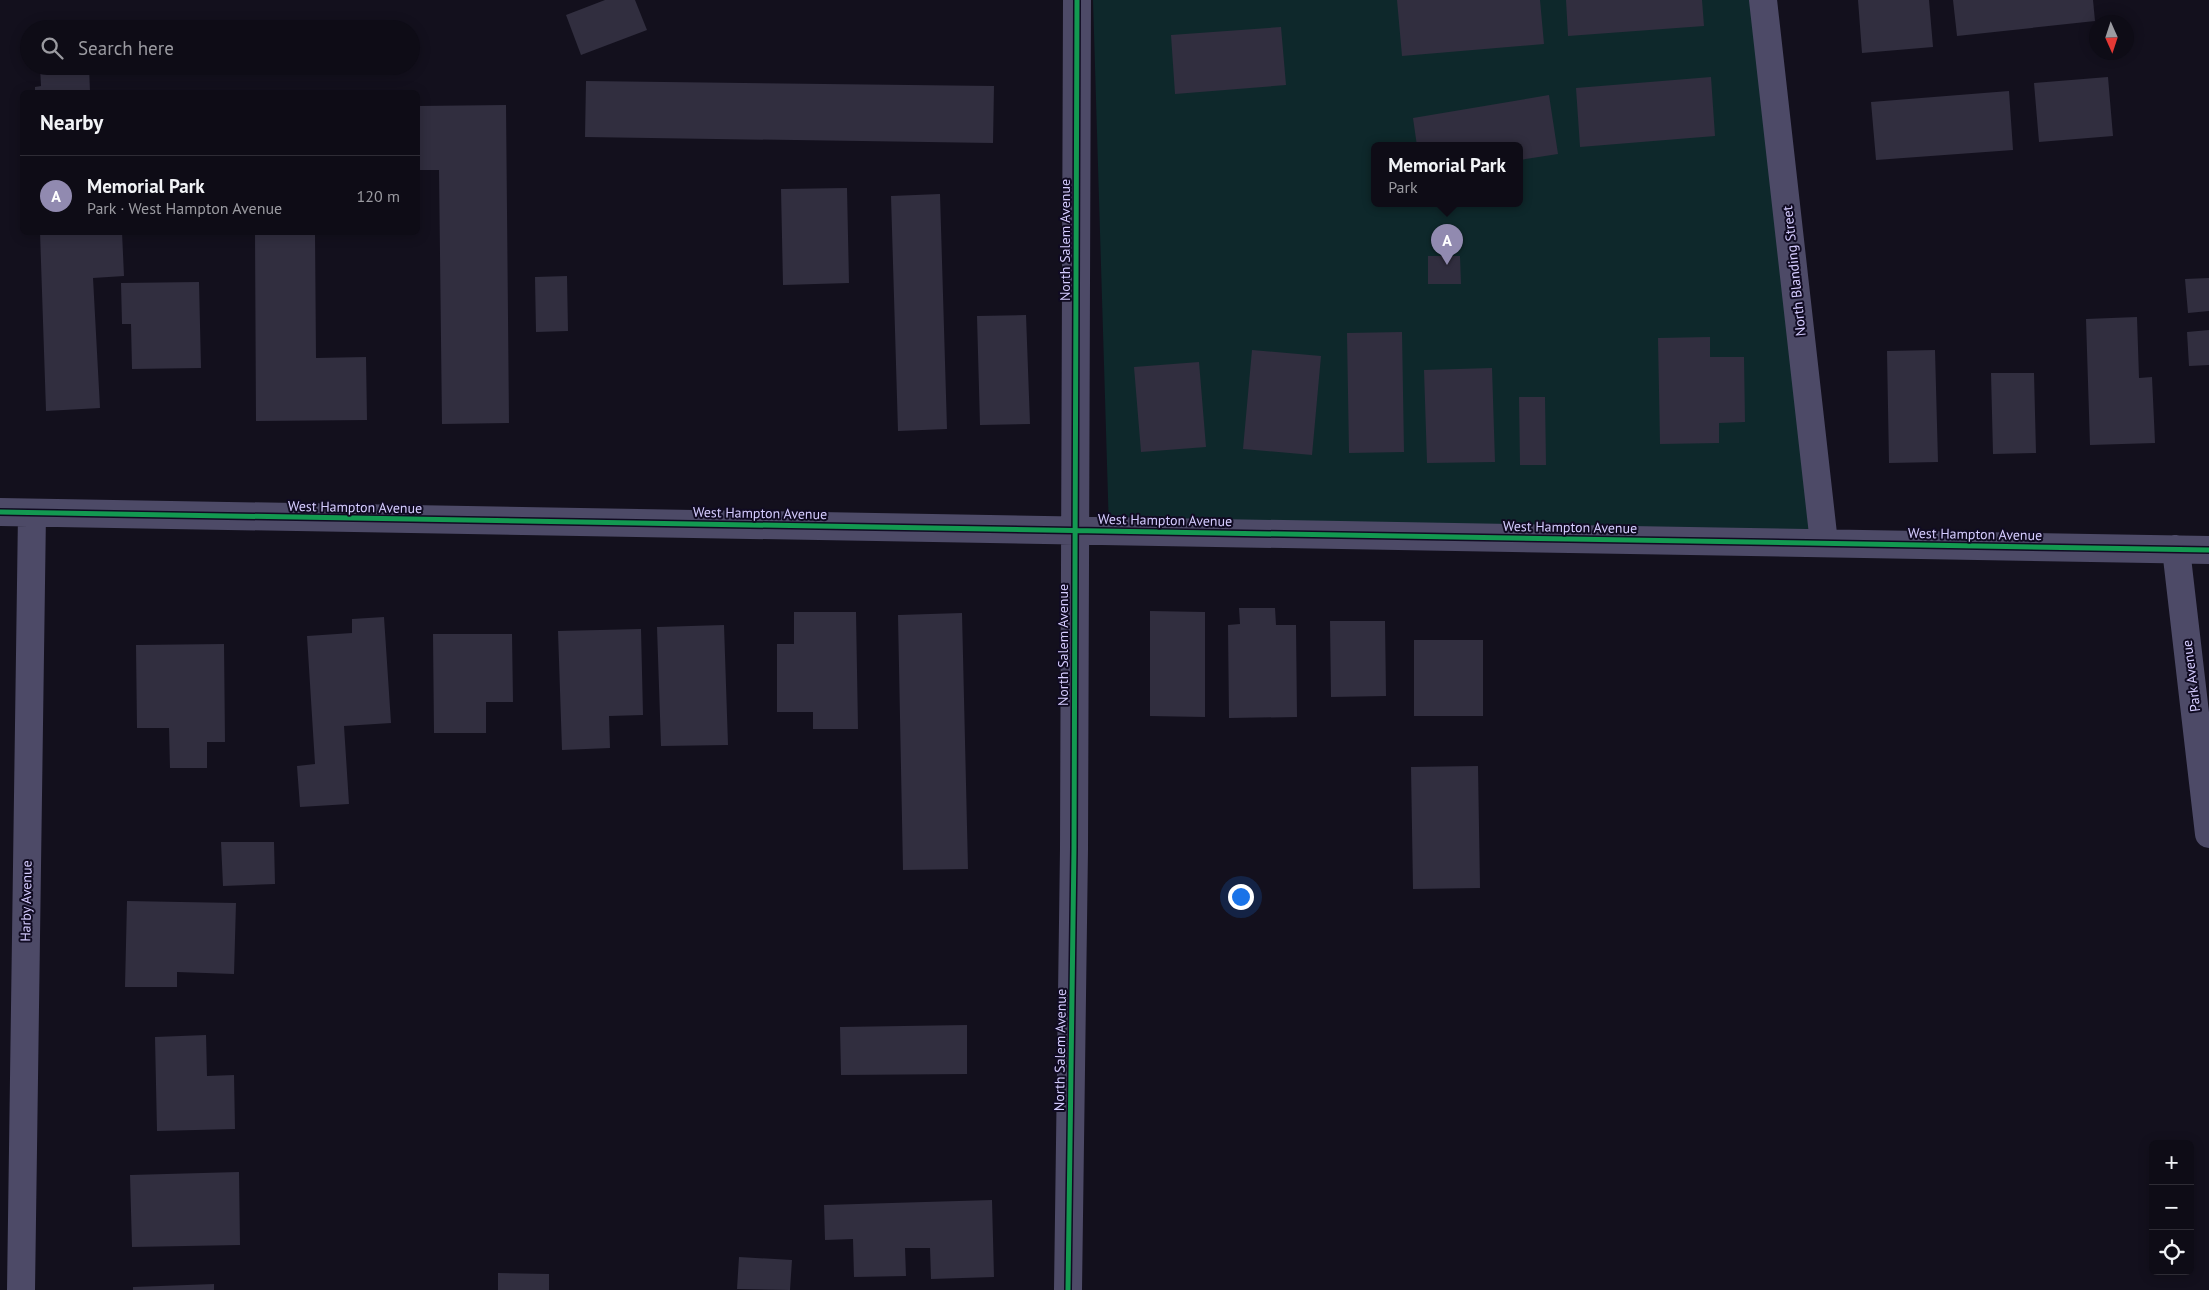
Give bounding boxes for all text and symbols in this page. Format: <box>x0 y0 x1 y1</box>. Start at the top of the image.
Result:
north arrow <box>2089 15 2134 60</box>
search box <box>20 20 420 75</box>
icon: search <box>38 34 66 62</box>
text: Search here <box>78 36 174 60</box>
text: Nearby <box>40 109 103 136</box>
popup <box>1371 142 1523 207</box>
text: Memorial Park <box>1388 153 1506 177</box>
text: Memorial Park <box>87 174 205 198</box>
text: Park <box>1388 177 1418 197</box>
street label: North Salem Avenue <box>1056 179 1074 301</box>
text: A <box>51 186 61 206</box>
text: 120 m <box>357 186 400 206</box>
text: Park · West Hampton Avenue <box>87 198 282 218</box>
street label: North Blanding Street <box>1778 205 1810 337</box>
pin: A <box>1431 224 1463 265</box>
street label: West Hampton Avenue <box>288 497 422 517</box>
street label: West Hampton Avenue <box>693 503 827 523</box>
street label: West Hampton Avenue <box>1098 510 1232 530</box>
street label: West Hampton Avenue <box>1503 517 1637 537</box>
street label: West Hampton Avenue <box>1908 524 2042 544</box>
street label: North Salem Avenue <box>1054 584 1072 706</box>
street label: Park Avenue <box>2178 639 2204 713</box>
street label: Harby Avenue <box>16 860 36 942</box>
your location <box>1228 884 1254 910</box>
street label: North Salem Avenue <box>1050 989 1070 1111</box>
map controls <box>2149 1140 2194 1275</box>
button: + <box>2149 1140 2194 1185</box>
button: − <box>2149 1185 2194 1230</box>
button: locate <box>2149 1230 2194 1275</box>

